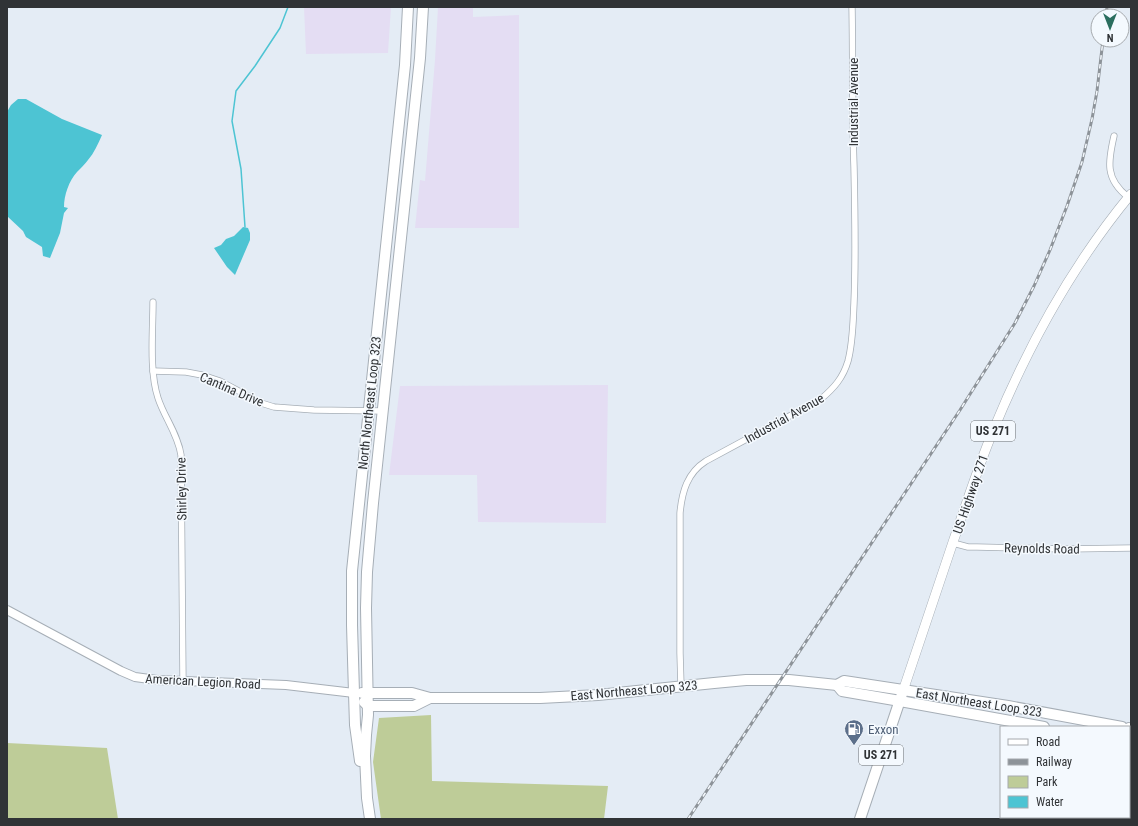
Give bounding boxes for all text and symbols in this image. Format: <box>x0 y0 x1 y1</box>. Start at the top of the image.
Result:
north arrow <box>1090 8 1130 48</box>
text: N <box>1106 31 1113 44</box>
street label: Industrial Avenue <box>846 58 861 146</box>
street label: North Northeast Loop 323 <box>355 336 384 470</box>
street label: Cantina Drive <box>197 369 266 410</box>
street label: Industrial Avenue <box>742 390 827 446</box>
road number: US 271 <box>971 421 1015 441</box>
street label: US Highway 271 <box>950 452 991 536</box>
street label: Shirley Drive <box>173 457 190 521</box>
street label: Reynolds Road <box>1004 540 1080 557</box>
street label: American Legion Road <box>145 671 261 692</box>
street label: East Northeast Loop 323 <box>570 677 698 704</box>
street label: East Northeast Loop 323 <box>915 685 1043 720</box>
fuel station icon: Exxon <box>843 718 865 746</box>
place label: Exxon <box>868 722 899 737</box>
legend <box>1000 726 1130 818</box>
text: Road <box>1036 735 1060 749</box>
road number: US 271 <box>859 745 903 765</box>
text: Railway <box>1036 755 1072 769</box>
text: Park <box>1036 775 1058 789</box>
text: Water <box>1036 795 1064 809</box>

